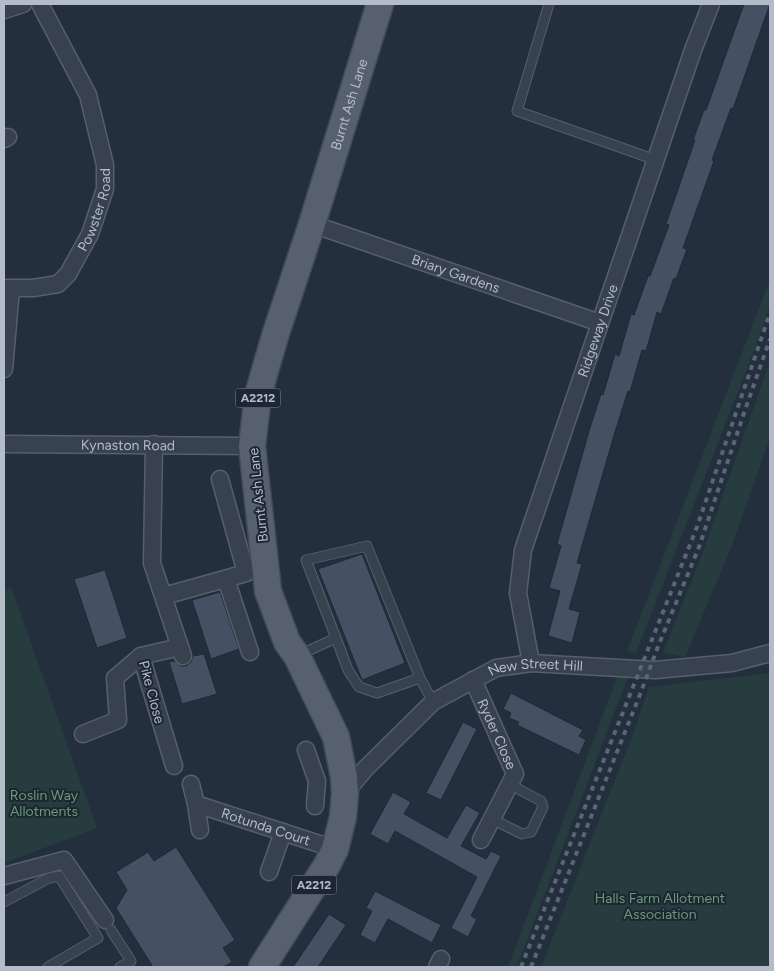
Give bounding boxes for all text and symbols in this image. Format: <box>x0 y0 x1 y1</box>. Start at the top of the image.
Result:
street label: Burnt Ash Lane <box>327 56 372 152</box>
street label: Powster Road <box>74 168 114 255</box>
street label: Briary Gardens <box>409 251 502 297</box>
street label: Ridgeway Drive <box>574 282 622 380</box>
road number: A2212 <box>236 388 280 408</box>
street label: Kynaston Road <box>81 437 175 454</box>
street label: Burnt Ash Lane <box>245 447 272 543</box>
street label: New Street Hill <box>485 655 583 680</box>
street label: Pike Close <box>135 659 168 726</box>
street label: Ryder Close <box>473 696 520 772</box>
park label: Roslin Way Allotments <box>10 787 79 820</box>
street label: Rotunda Court <box>219 805 312 849</box>
road number: A2212 <box>292 876 336 894</box>
park label: Halls Farm Allotment Association <box>595 890 725 923</box>

